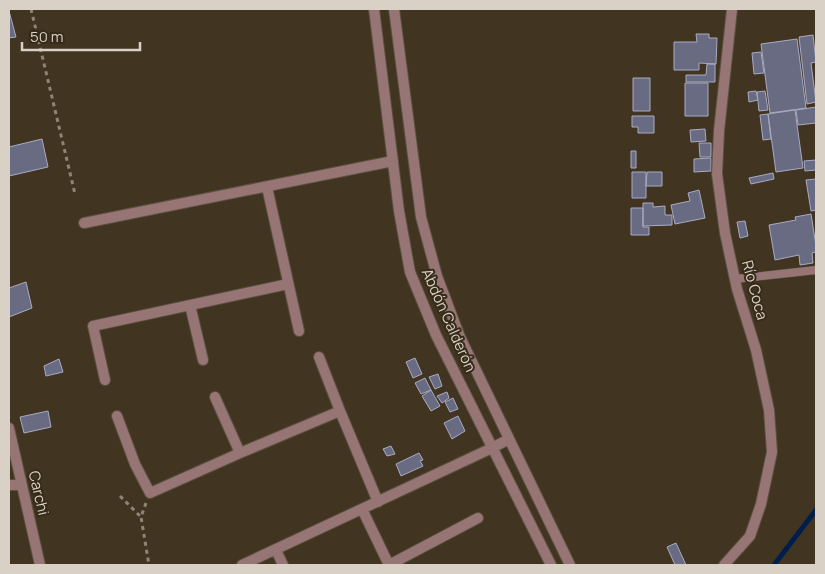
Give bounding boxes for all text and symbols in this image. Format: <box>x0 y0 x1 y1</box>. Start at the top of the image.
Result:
scale bar <box>22 20 140 52</box>
text: 50 m <box>30 26 64 47</box>
street label: Río Coca <box>737 258 773 322</box>
street label: Abdón Calderón <box>417 265 481 375</box>
street label: Carchi <box>24 469 54 517</box>

